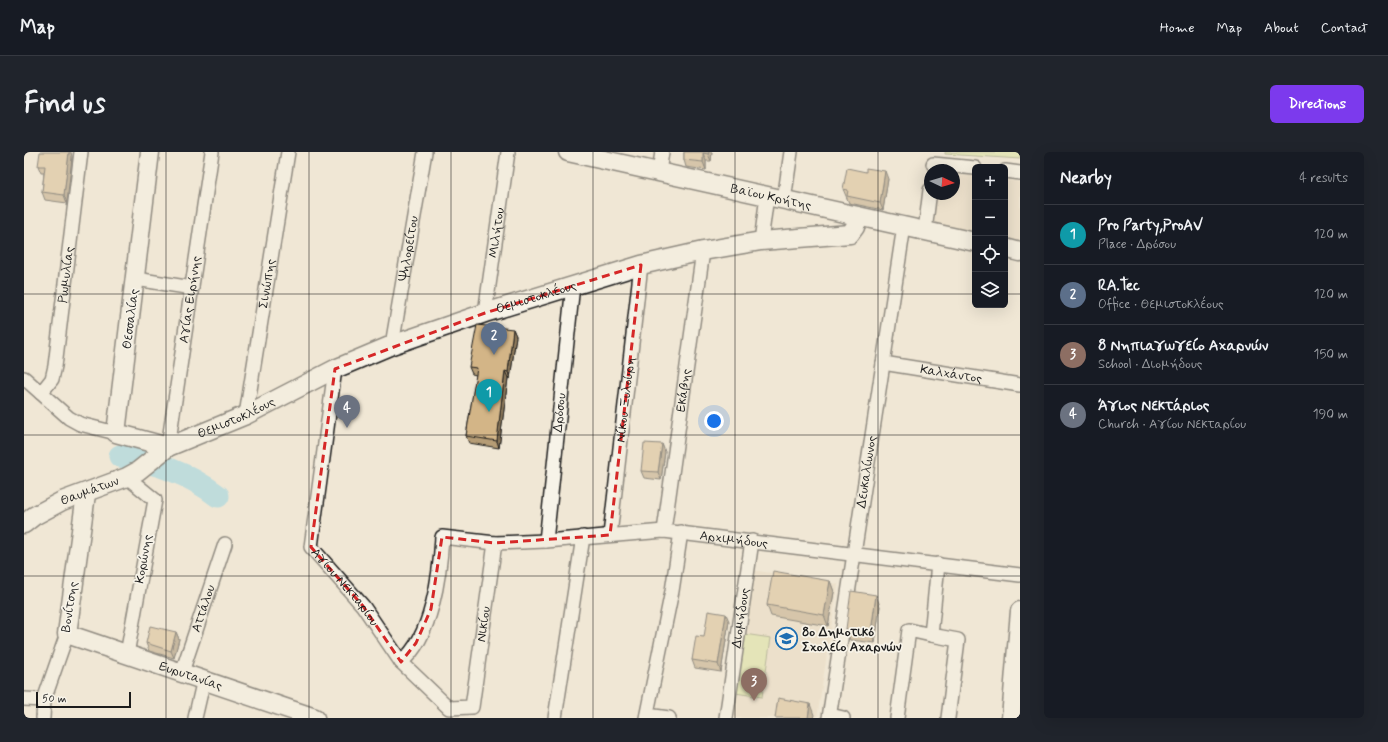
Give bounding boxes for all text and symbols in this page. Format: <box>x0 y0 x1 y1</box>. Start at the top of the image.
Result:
text: Map <box>20 15 55 40</box>
text: Home <box>1160 19 1194 37</box>
text: Map <box>1216 19 1242 37</box>
text: About <box>1264 19 1299 37</box>
text: Contact <box>1321 19 1368 37</box>
button: Directions <box>1270 85 1364 123</box>
text: Find us <box>24 86 105 123</box>
north arrow <box>924 164 960 200</box>
map controls <box>972 164 1008 308</box>
button: + <box>972 164 1008 200</box>
text: Nearby <box>1060 167 1112 189</box>
text: 4 results <box>1299 170 1348 187</box>
street label: Βαϊου Κρήτης <box>729 180 813 214</box>
button: − <box>972 200 1008 236</box>
street label: Μιλήτου <box>484 206 508 259</box>
street label: Ψηλορείτου <box>394 214 422 283</box>
text: Pro Party,ProAV <box>1098 216 1203 236</box>
text: 1 <box>1070 226 1076 243</box>
text: 120 m <box>1314 226 1348 243</box>
button: locate <box>972 236 1008 272</box>
text: Place · Δρόσου <box>1098 236 1176 253</box>
street label: Ρωμυλίας <box>54 245 78 304</box>
street label: Αγίας Ειρήνης <box>175 254 205 344</box>
street label: Σινώπης <box>255 257 279 310</box>
button: layers <box>972 272 1008 308</box>
text: RA.Tec <box>1098 276 1140 296</box>
street label: Θεμιστοκλέους <box>494 277 579 318</box>
text: 2 <box>1070 286 1076 303</box>
text: 120 m <box>1314 286 1348 303</box>
street label: Θεσσαλίας <box>119 288 143 350</box>
text: Office · Θεμιστοκλέους <box>1098 296 1224 313</box>
pin: 2 <box>481 322 507 355</box>
text: 8 Νηπιαγωγείο Αχαρνών <box>1098 336 1268 356</box>
text: 3 <box>1070 346 1076 363</box>
text: 150 m <box>1314 346 1348 363</box>
street label: Νίκου Ξυλούρη <box>612 356 639 444</box>
text: School · Διομήδους <box>1098 356 1203 373</box>
street label: Καλχάντος <box>919 361 984 387</box>
street label: Εκάβης <box>672 367 695 413</box>
pin: 1 <box>476 379 502 412</box>
street label: Δρόσου <box>549 392 570 433</box>
street label: Θεμιστοκλέους <box>195 393 278 443</box>
pin: 4 <box>334 395 360 428</box>
text: Άγιος Νεκτάριος <box>1098 396 1209 416</box>
text: 4 <box>1069 406 1077 423</box>
text: 190 m <box>1313 406 1348 423</box>
your location <box>704 411 724 431</box>
text: Church · Αγίου Νεκταρίου <box>1098 416 1246 433</box>
street label: Δευκαλίωνος <box>853 434 880 509</box>
street label: Θαυμάτων <box>58 472 121 509</box>
street label: Αρχιμήδους <box>699 527 769 552</box>
street label: Κορώνης <box>131 533 157 585</box>
street label: Αγίου Νεκταρίου <box>307 544 383 629</box>
street label: Βονίτσης <box>58 580 82 634</box>
street label: Αττάλου <box>187 582 219 635</box>
street label: Διομήδους <box>728 586 754 649</box>
street label: Νικίου <box>473 605 495 643</box>
place label: 8ο Δημοτικό Σχολείο Αχαρνών <box>802 624 902 656</box>
school or university icon: 8ο Δημοτικό Σχολείο Αχαρνών <box>773 626 799 652</box>
street label: Ευρυτανίας <box>157 657 225 695</box>
pin: 3 <box>741 668 767 701</box>
scale bar <box>36 690 131 709</box>
text: 50 m <box>42 692 67 706</box>

